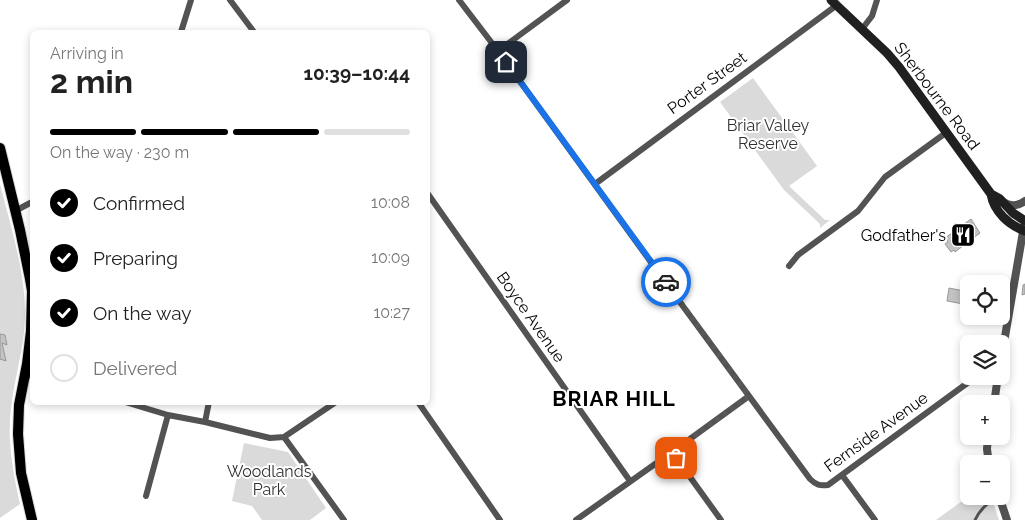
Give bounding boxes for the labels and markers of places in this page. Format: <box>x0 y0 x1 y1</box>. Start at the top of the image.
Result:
pin <box>485 41 527 83</box>
restaurant icon: Godfather's <box>950 222 976 248</box>
place label: Godfather's <box>861 226 946 245</box>
pin <box>655 437 697 479</box>

